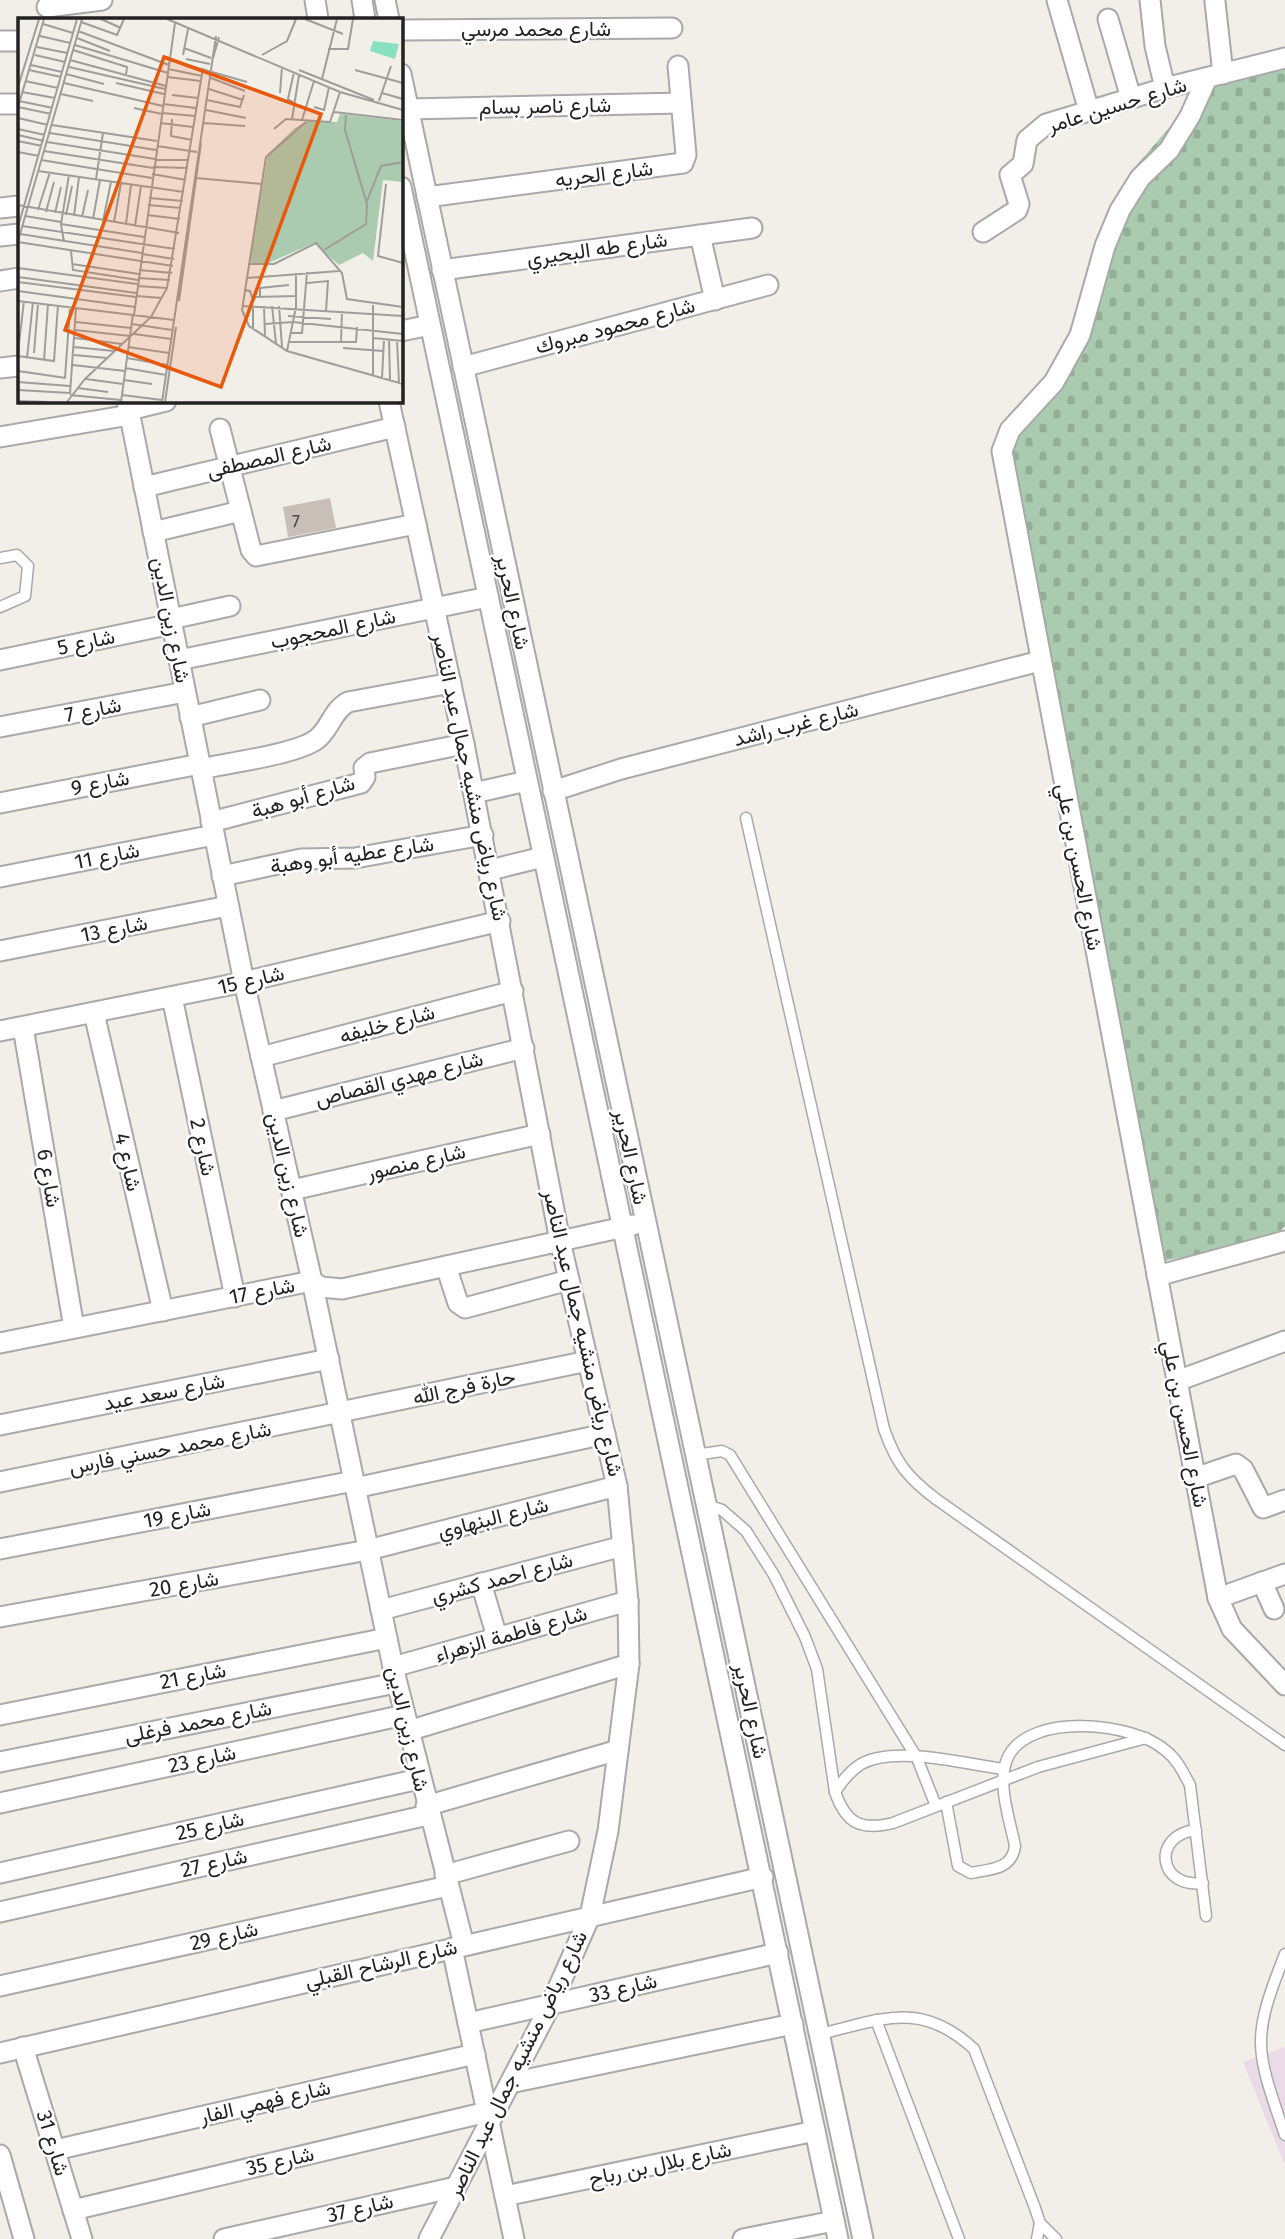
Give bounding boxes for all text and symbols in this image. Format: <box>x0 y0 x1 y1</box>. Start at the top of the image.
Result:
street label: شارع محمد مرسي <box>461 16 611 46</box>
inset map <box>18 18 402 402</box>
street label: شارع حسين عامر <box>1043 71 1190 140</box>
street label: شارع ناصر بسام <box>479 92 611 121</box>
street label: شارع الحريه <box>553 155 655 194</box>
street label: شارع طه البحيري <box>525 226 670 276</box>
street label: شارع محمود مبروك <box>532 292 698 361</box>
street label: شارع المصطفى <box>204 430 334 485</box>
house number: 7 <box>292 511 300 533</box>
street label: شارع الحرير <box>489 551 536 652</box>
street label: شارع زين الدين <box>145 555 196 685</box>
street label: شارع المحجوب <box>268 603 398 656</box>
street label: شارع 5 <box>55 623 117 662</box>
street label: شارع رياض منشيه جمال عبد الناصر <box>426 630 513 924</box>
street label: شارع 7 <box>62 692 124 729</box>
street label: شارع غرب راشد <box>731 696 861 753</box>
street label: شارع 9 <box>69 765 132 802</box>
street label: شارع أبو هبة <box>248 770 358 825</box>
street label: شارع الحسن بن علي <box>1046 781 1108 954</box>
street label: شارع عطيه أبو وهبة <box>268 831 436 880</box>
street label: شارع 11 <box>72 837 142 876</box>
street label: شارع 13 <box>78 910 150 949</box>
street label: شارع 15 <box>215 960 287 1001</box>
street label: شارع خليفه <box>337 999 438 1050</box>
street label: شارع مهدي القصاص <box>312 1046 487 1116</box>
street label: شارع الحرير <box>607 1106 654 1207</box>
street label: شارع زين الدين <box>260 1110 315 1240</box>
street label: شارع 2 <box>183 1116 222 1178</box>
street label: شارع 4 <box>108 1130 147 1194</box>
street label: شارع منصور <box>363 1138 468 1187</box>
street label: شارع 6 <box>30 1147 67 1209</box>
street label: شارع رياض منشيه جمال عبد الناصر <box>536 1186 629 1479</box>
street label: شارع 17 <box>227 1272 297 1311</box>
street label: شارع الحسن بن علي <box>1152 1338 1214 1511</box>
street label: حارة فرج الله <box>410 1363 518 1412</box>
street label: شارع سعد عيد <box>101 1368 227 1417</box>
street label: شارع محمد حسني فارس <box>67 1416 274 1484</box>
street label: شارع البنهاوي <box>435 1492 552 1548</box>
street label: شارع 19 <box>141 1496 213 1535</box>
street label: شارع احمد كشري <box>428 1547 577 1613</box>
street label: شارع 20 <box>147 1565 221 1604</box>
street label: شارع فاطمة الزهراء <box>432 1600 590 1669</box>
street label: شارع 21 <box>158 1657 228 1696</box>
street label: شارع الحرير <box>727 1660 774 1761</box>
street label: شارع زين الدين <box>380 1664 435 1794</box>
street label: شارع محمد فرغلى <box>122 1695 274 1750</box>
street label: شارع 23 <box>166 1739 238 1780</box>
street label: شارع 25 <box>174 1806 247 1847</box>
street label: شارع 27 <box>178 1843 250 1884</box>
street label: شارع 29 <box>187 1916 261 1957</box>
street label: شارع رياض منشيه جمال عبد الناصر <box>441 1926 594 2203</box>
street label: شارع الرشاح القبلي <box>302 1934 461 1998</box>
street label: شارع 33 <box>587 1968 660 2009</box>
street label: شارع فهمي الفار <box>196 2074 334 2134</box>
street label: شارع 31 <box>30 2107 75 2179</box>
street label: شارع بلال بن رباح <box>586 2136 734 2193</box>
street label: شارع 35 <box>244 2141 317 2182</box>
street label: شارع 37 <box>324 2188 396 2229</box>

